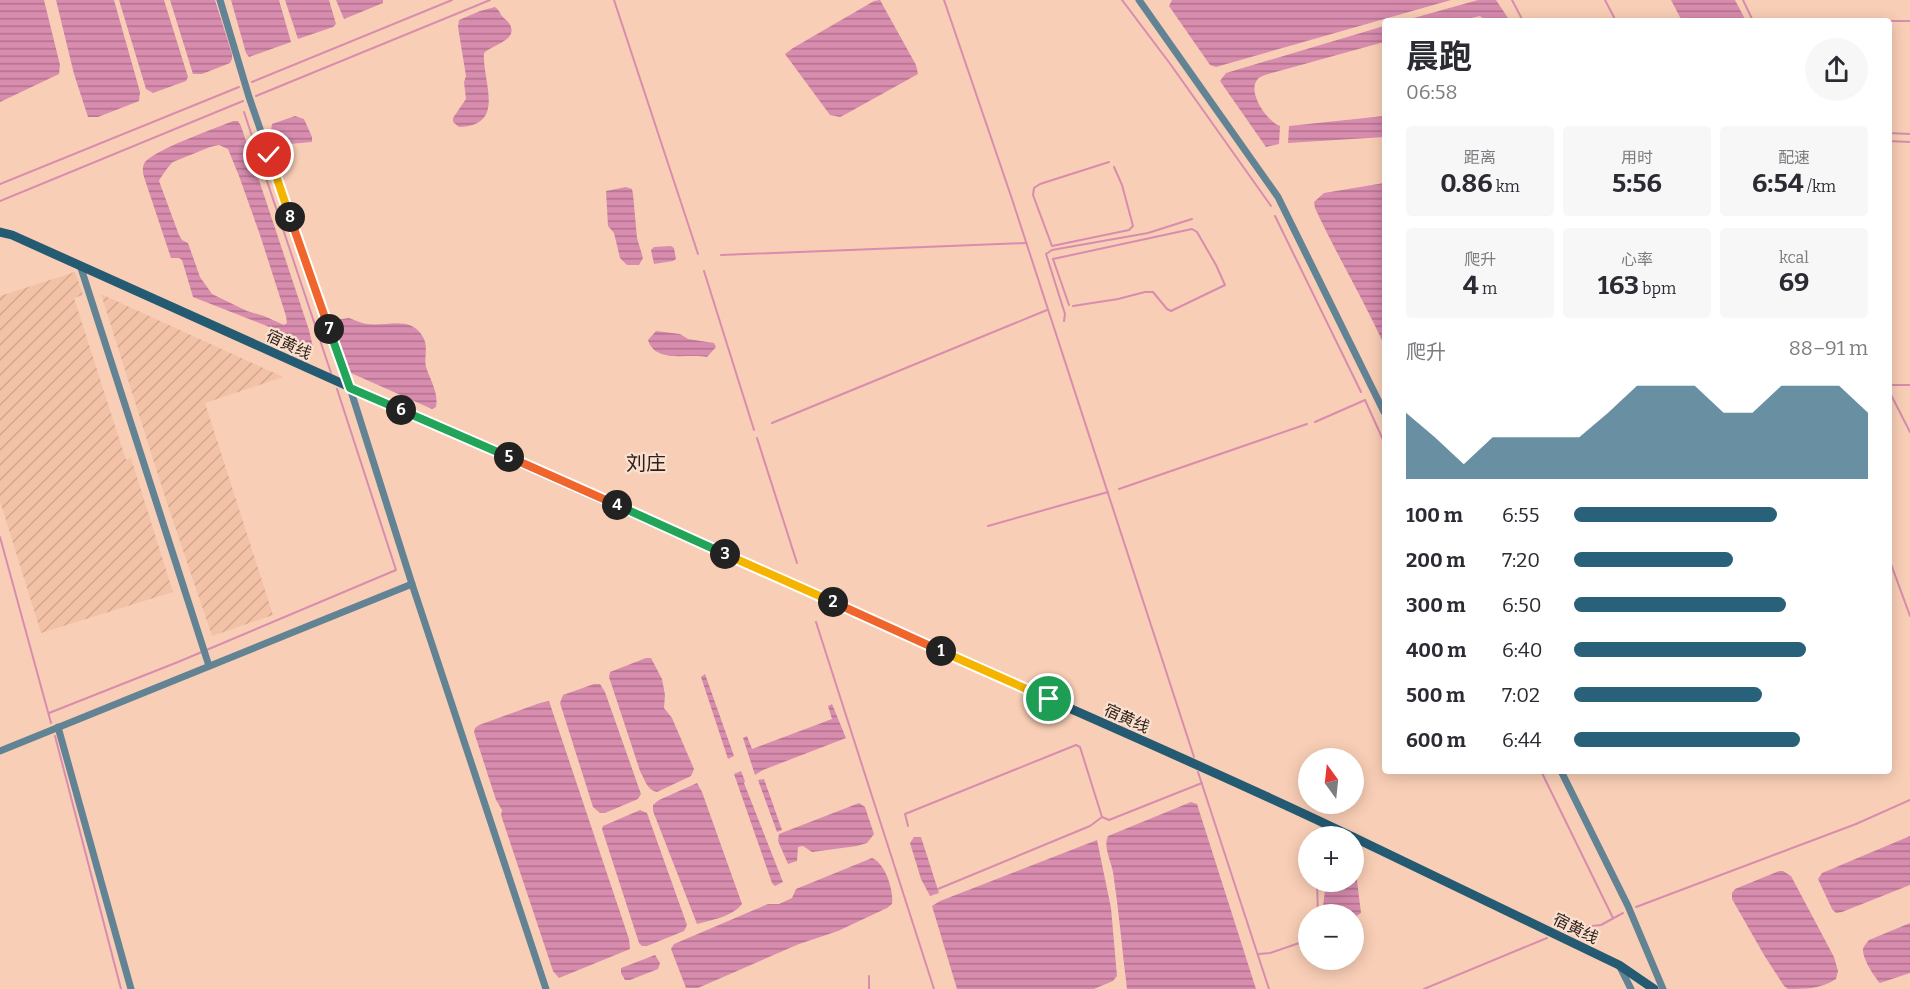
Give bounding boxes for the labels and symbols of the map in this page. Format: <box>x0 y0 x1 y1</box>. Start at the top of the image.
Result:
pin <box>243 129 294 180</box>
pin: 8 <box>275 202 305 232</box>
pin: 7 <box>314 314 344 344</box>
street label: 宿黄线 <box>263 326 315 363</box>
pin: 6 <box>386 395 416 425</box>
pin: 5 <box>494 442 524 472</box>
district label: 刘庄 <box>626 451 666 475</box>
pin: 4 <box>602 490 632 520</box>
pin: 3 <box>710 539 740 569</box>
pin: 2 <box>818 587 848 617</box>
pin: 1 <box>926 636 956 666</box>
pin <box>1023 673 1074 724</box>
street label: 宿黄线 <box>1101 700 1153 737</box>
north arrow <box>1298 748 1364 814</box>
street label: 宿黄线 <box>1550 909 1602 948</box>

